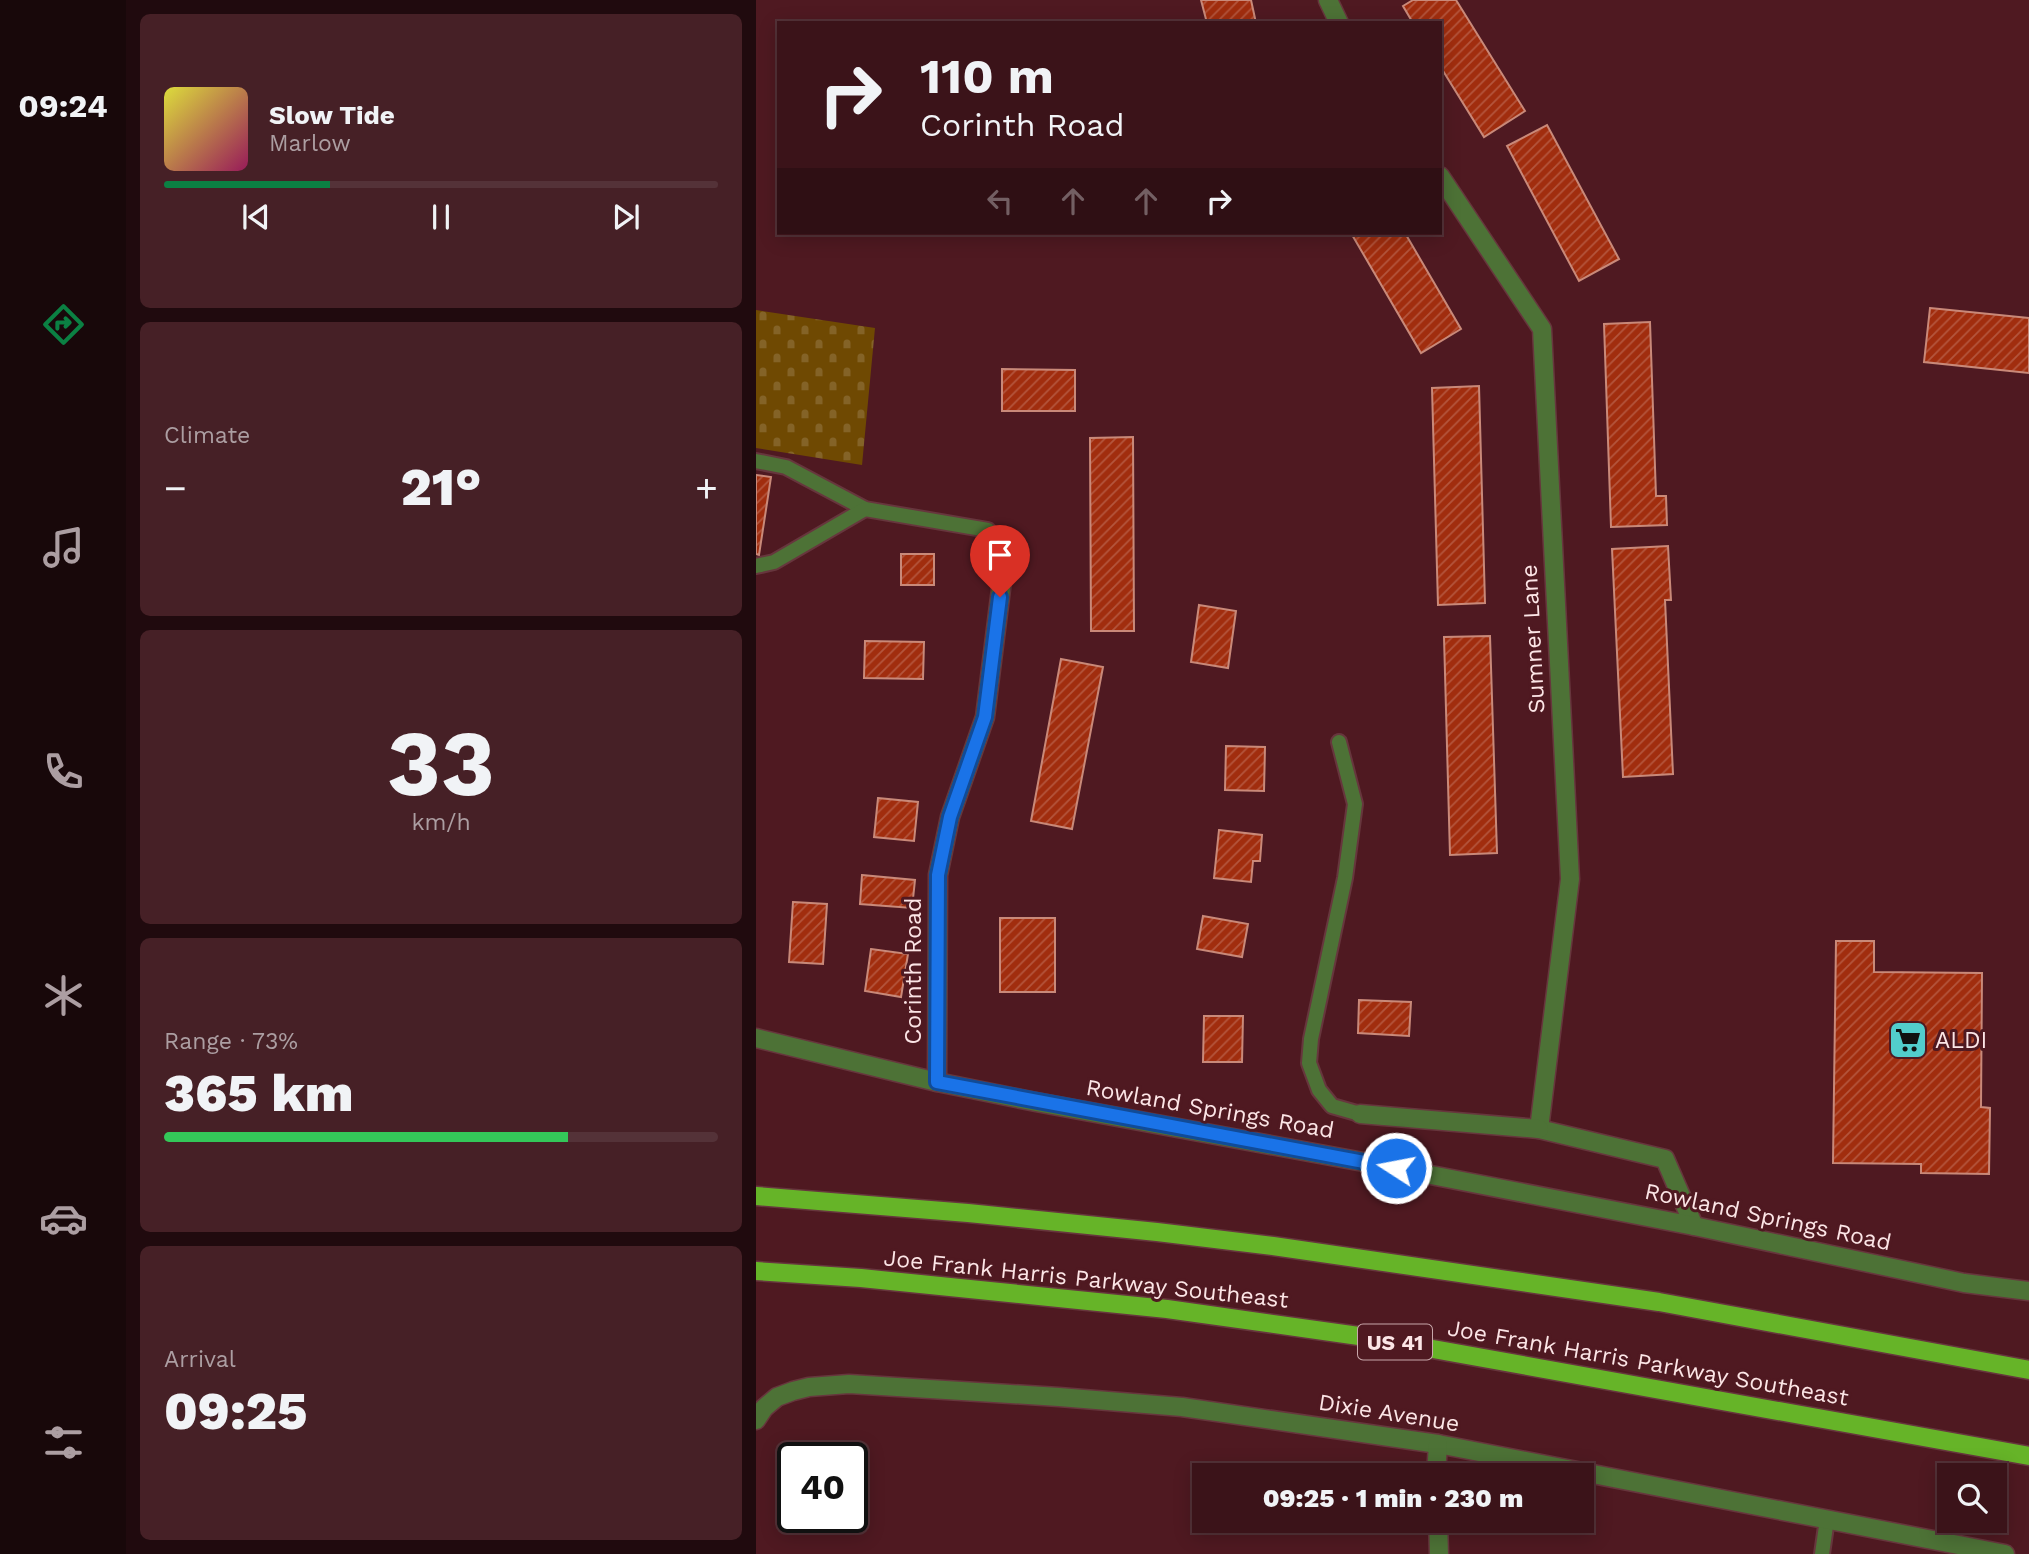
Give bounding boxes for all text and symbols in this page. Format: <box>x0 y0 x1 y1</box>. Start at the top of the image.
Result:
text: 110 m <box>920 47 1054 105</box>
icon: right <box>805 49 896 140</box>
text: 09:24 <box>18 87 108 125</box>
text: Slow Tide <box>269 100 395 130</box>
text: Corinth Road <box>920 106 1125 144</box>
text: Marlow <box>269 130 351 157</box>
icon: left <box>981 182 1019 220</box>
icon: ahead <box>1054 182 1092 220</box>
icon: ahead <box>1127 182 1165 220</box>
icon: right <box>1200 182 1238 220</box>
icon: previous <box>237 198 275 236</box>
icon: pause <box>422 198 460 236</box>
icon: next <box>607 198 645 236</box>
icon: directions <box>39 300 88 349</box>
text: Climate <box>164 422 250 449</box>
text: 21° <box>401 457 481 518</box>
text: − <box>164 466 187 510</box>
text: + <box>695 466 718 510</box>
icon: music <box>39 523 88 572</box>
pin <box>970 525 1030 597</box>
icon: arrive <box>981 536 1019 574</box>
street label: Sumner Lane <box>1516 564 1550 714</box>
text: 33 <box>387 710 495 817</box>
icon: phone <box>39 747 88 796</box>
text: km/h <box>411 809 471 836</box>
street label: Corinth Road <box>900 897 927 1045</box>
icon: climate <box>39 971 88 1020</box>
supermarket icon: ALDI <box>1887 1019 1929 1061</box>
place label: ALDI <box>1935 1027 1987 1054</box>
text: Range · 73% <box>164 1028 298 1055</box>
text: 365 km <box>164 1063 354 1124</box>
street label: Rowland Springs Road <box>1084 1074 1336 1144</box>
position arrow <box>1359 1131 1433 1205</box>
street label: Rowland Springs Road <box>1642 1178 1894 1256</box>
icon: car <box>39 1194 88 1243</box>
street label: Joe Frank Harris Parkway Southeast <box>882 1244 1290 1314</box>
street label: Joe Frank Harris Parkway Southeast <box>1445 1314 1851 1412</box>
road number: US 41 <box>1358 1324 1432 1360</box>
text: Arrival <box>164 1346 236 1373</box>
text: 09:25 <box>164 1381 307 1442</box>
street label: Dixie Avenue <box>1317 1389 1461 1437</box>
icon: filters <box>39 1418 88 1467</box>
speed limit sign: 40 <box>777 1442 868 1533</box>
map controls <box>1937 1463 2007 1533</box>
button: search <box>1937 1463 2007 1533</box>
text: 09:25 · 1 min · 230 m <box>1263 1483 1523 1513</box>

